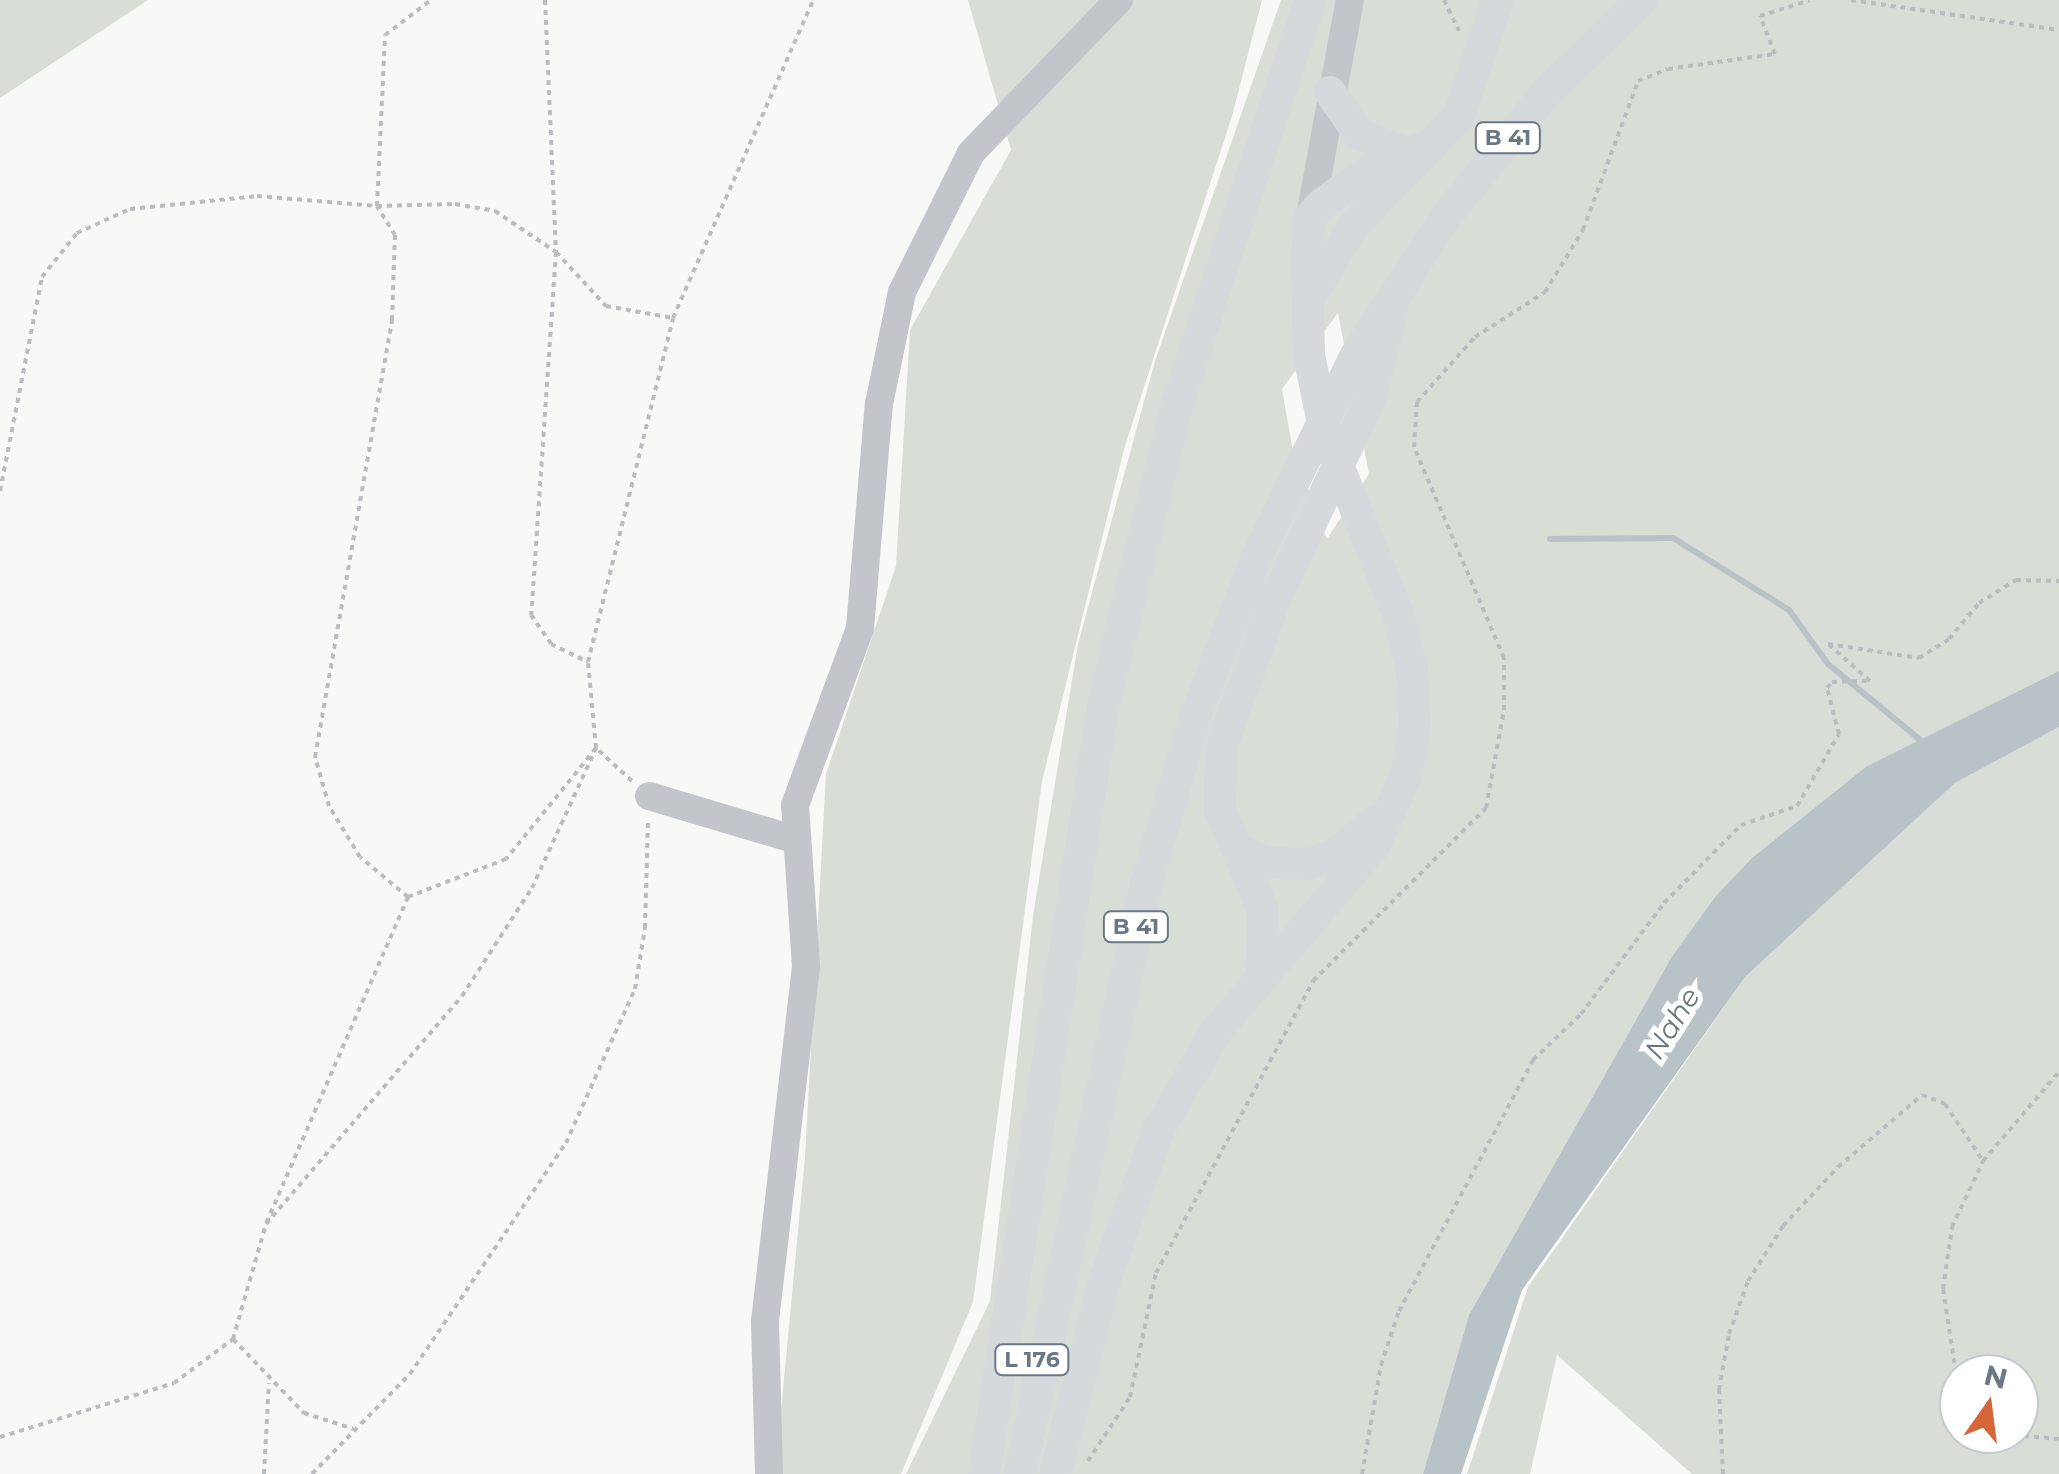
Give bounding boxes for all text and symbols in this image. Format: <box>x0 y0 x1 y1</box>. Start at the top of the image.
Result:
road number: B 41 <box>1473 121 1543 155</box>
road number: B 41 <box>1101 910 1171 944</box>
water label: Nahe <box>1637 981 1707 1065</box>
road number: L 176 <box>992 1343 1072 1377</box>
north arrow <box>1939 1354 2039 1454</box>
text: N <box>1981 1358 2011 1396</box>

